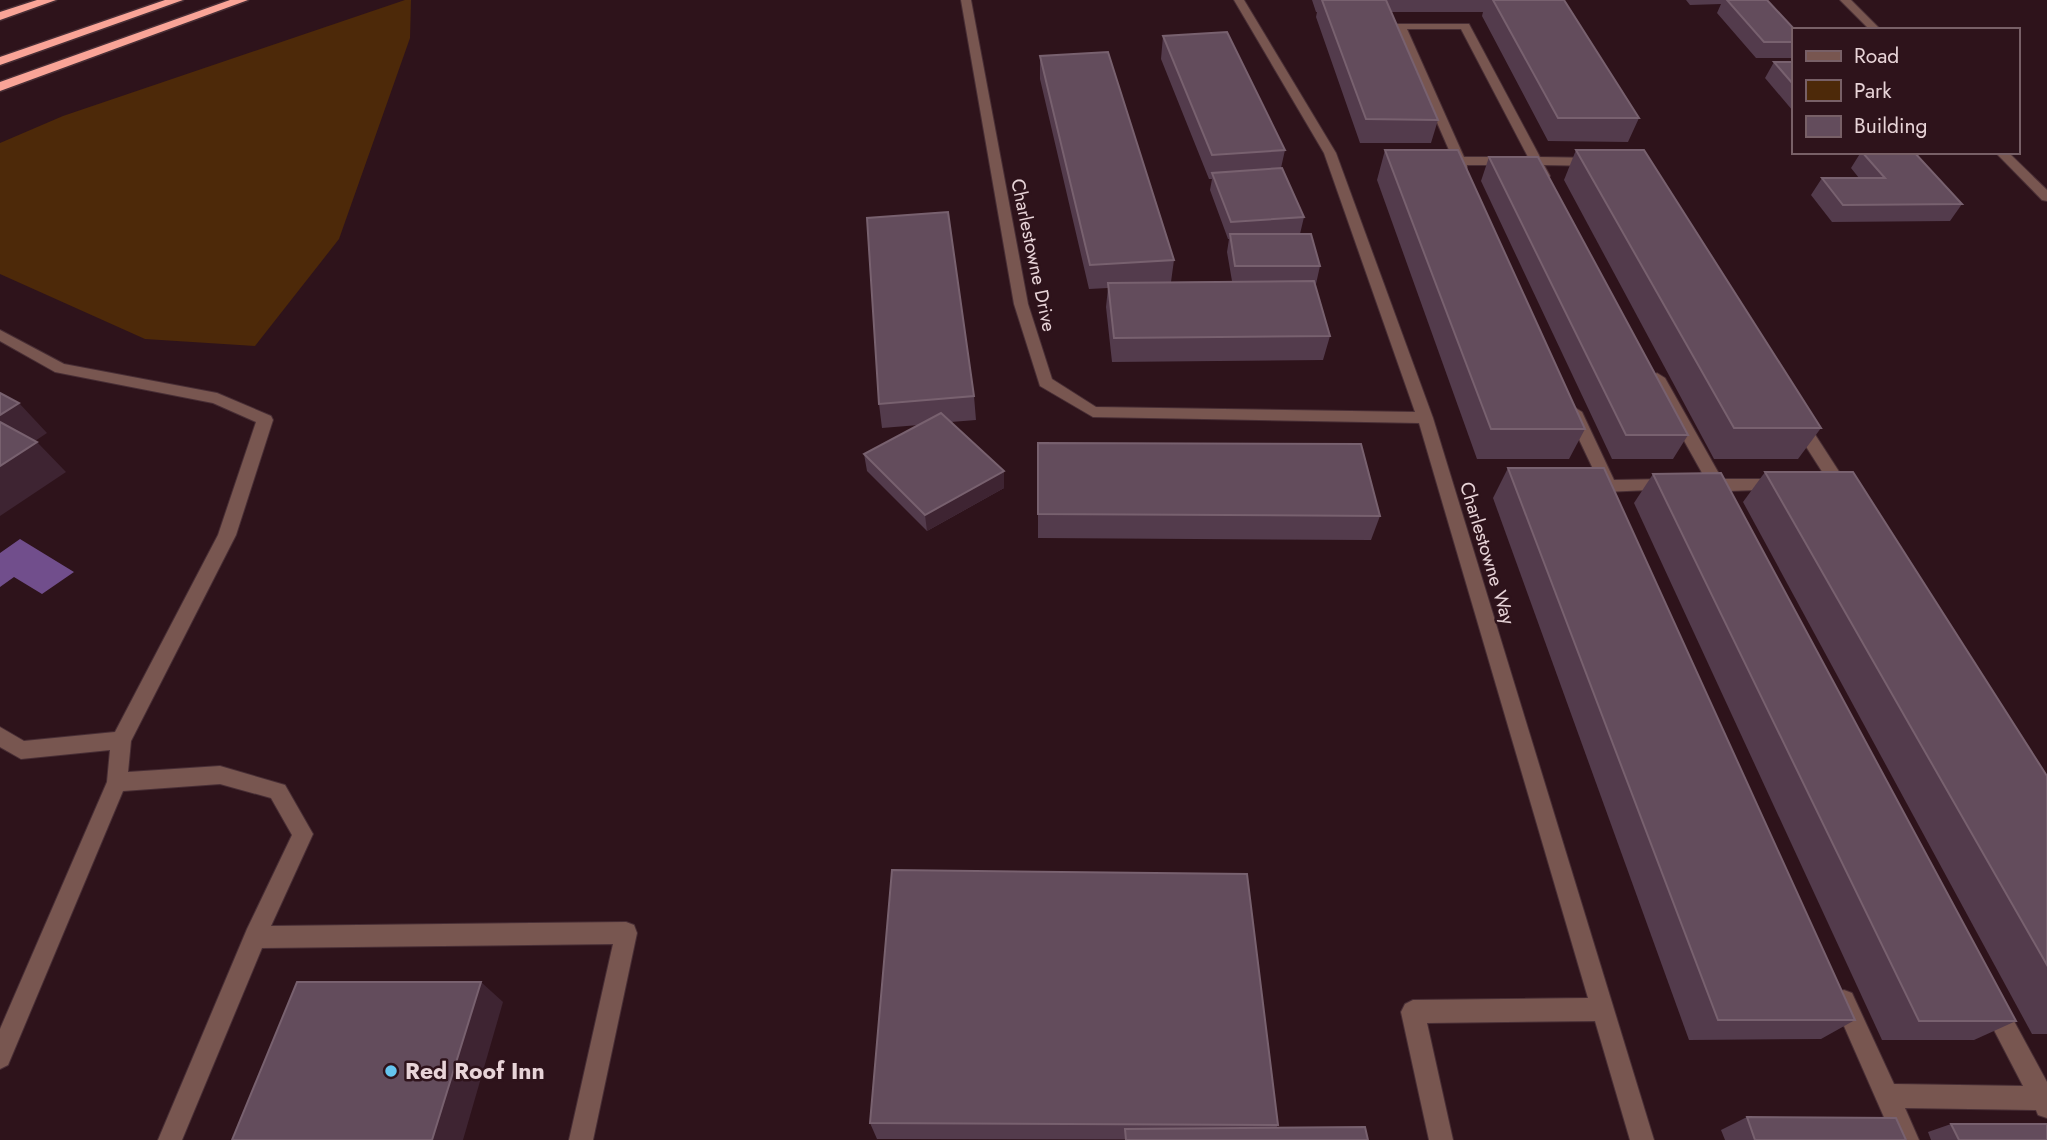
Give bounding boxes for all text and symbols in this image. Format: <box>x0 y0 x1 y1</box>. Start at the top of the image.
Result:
legend <box>1792 28 2019 154</box>
text: Road <box>1854 41 1899 71</box>
text: Park <box>1854 76 1892 106</box>
text: Building <box>1854 111 1927 141</box>
street label: Charlestowne Drive <box>1004 176 1063 334</box>
street label: Charlestowne Way <box>1453 479 1522 628</box>
place label: Red Roof Inn <box>405 1054 545 1088</box>
marker: Red Roof Inn <box>383 1063 399 1079</box>

